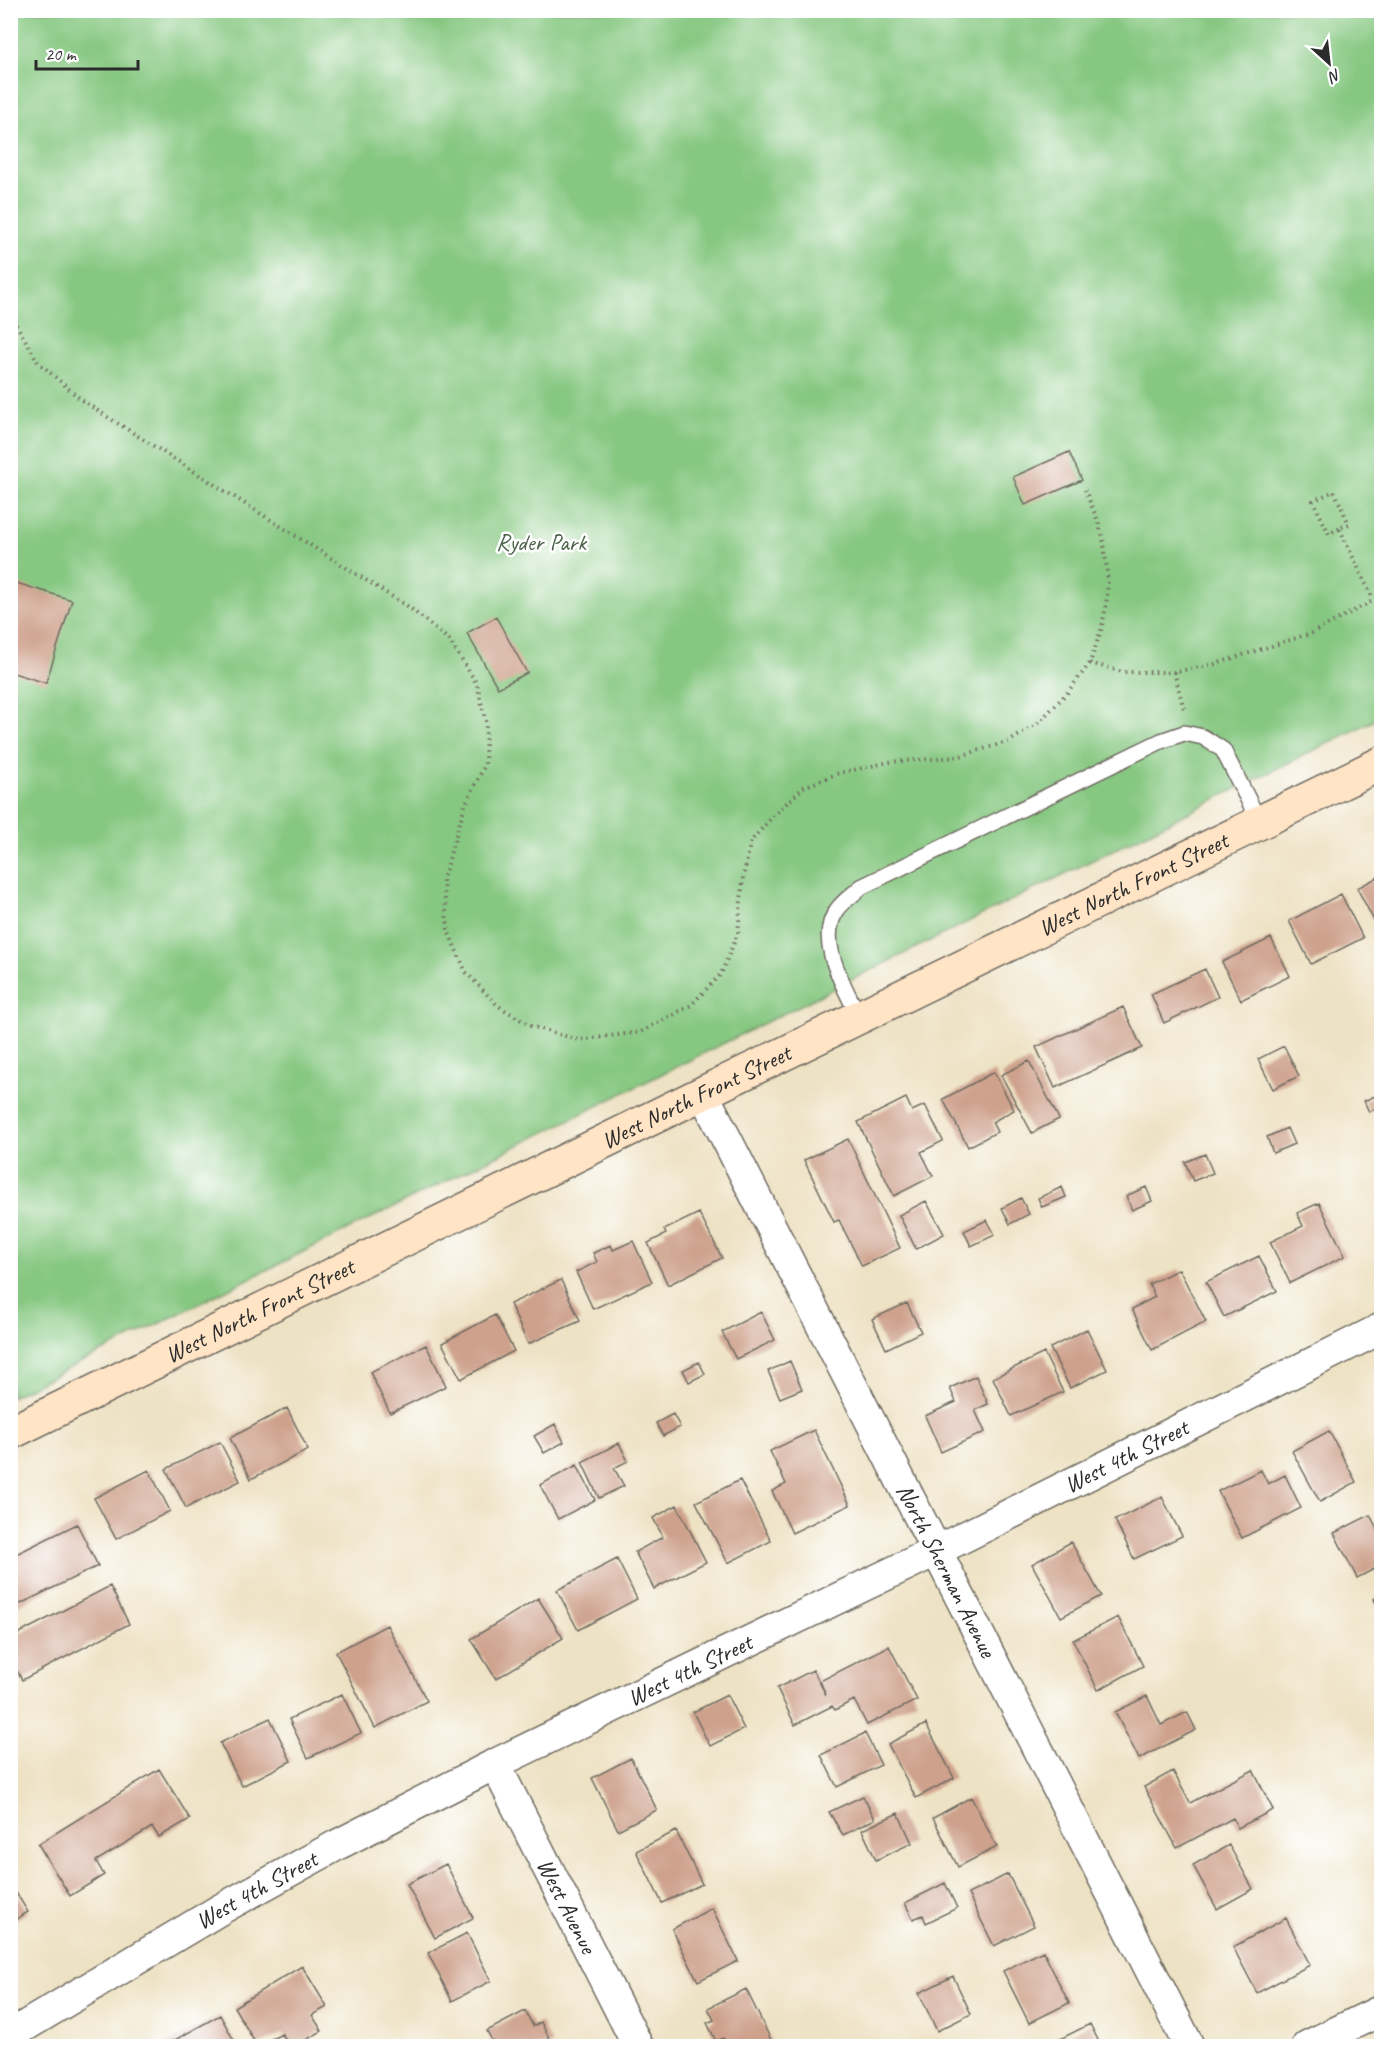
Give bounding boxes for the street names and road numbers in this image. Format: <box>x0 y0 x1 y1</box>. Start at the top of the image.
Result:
street label: West North Front Street <box>1033 824 1234 943</box>
street label: West North Front Street <box>596 1037 797 1156</box>
street label: West North Front Street <box>160 1251 361 1370</box>
street label: West 4th Street <box>1059 1412 1195 1500</box>
street label: North Sherman Avenue <box>890 1479 1004 1664</box>
street label: West 4th Street <box>623 1626 759 1713</box>
street label: West 4th Street <box>190 1843 324 1936</box>
street label: West Avenue <box>530 1853 604 1960</box>

